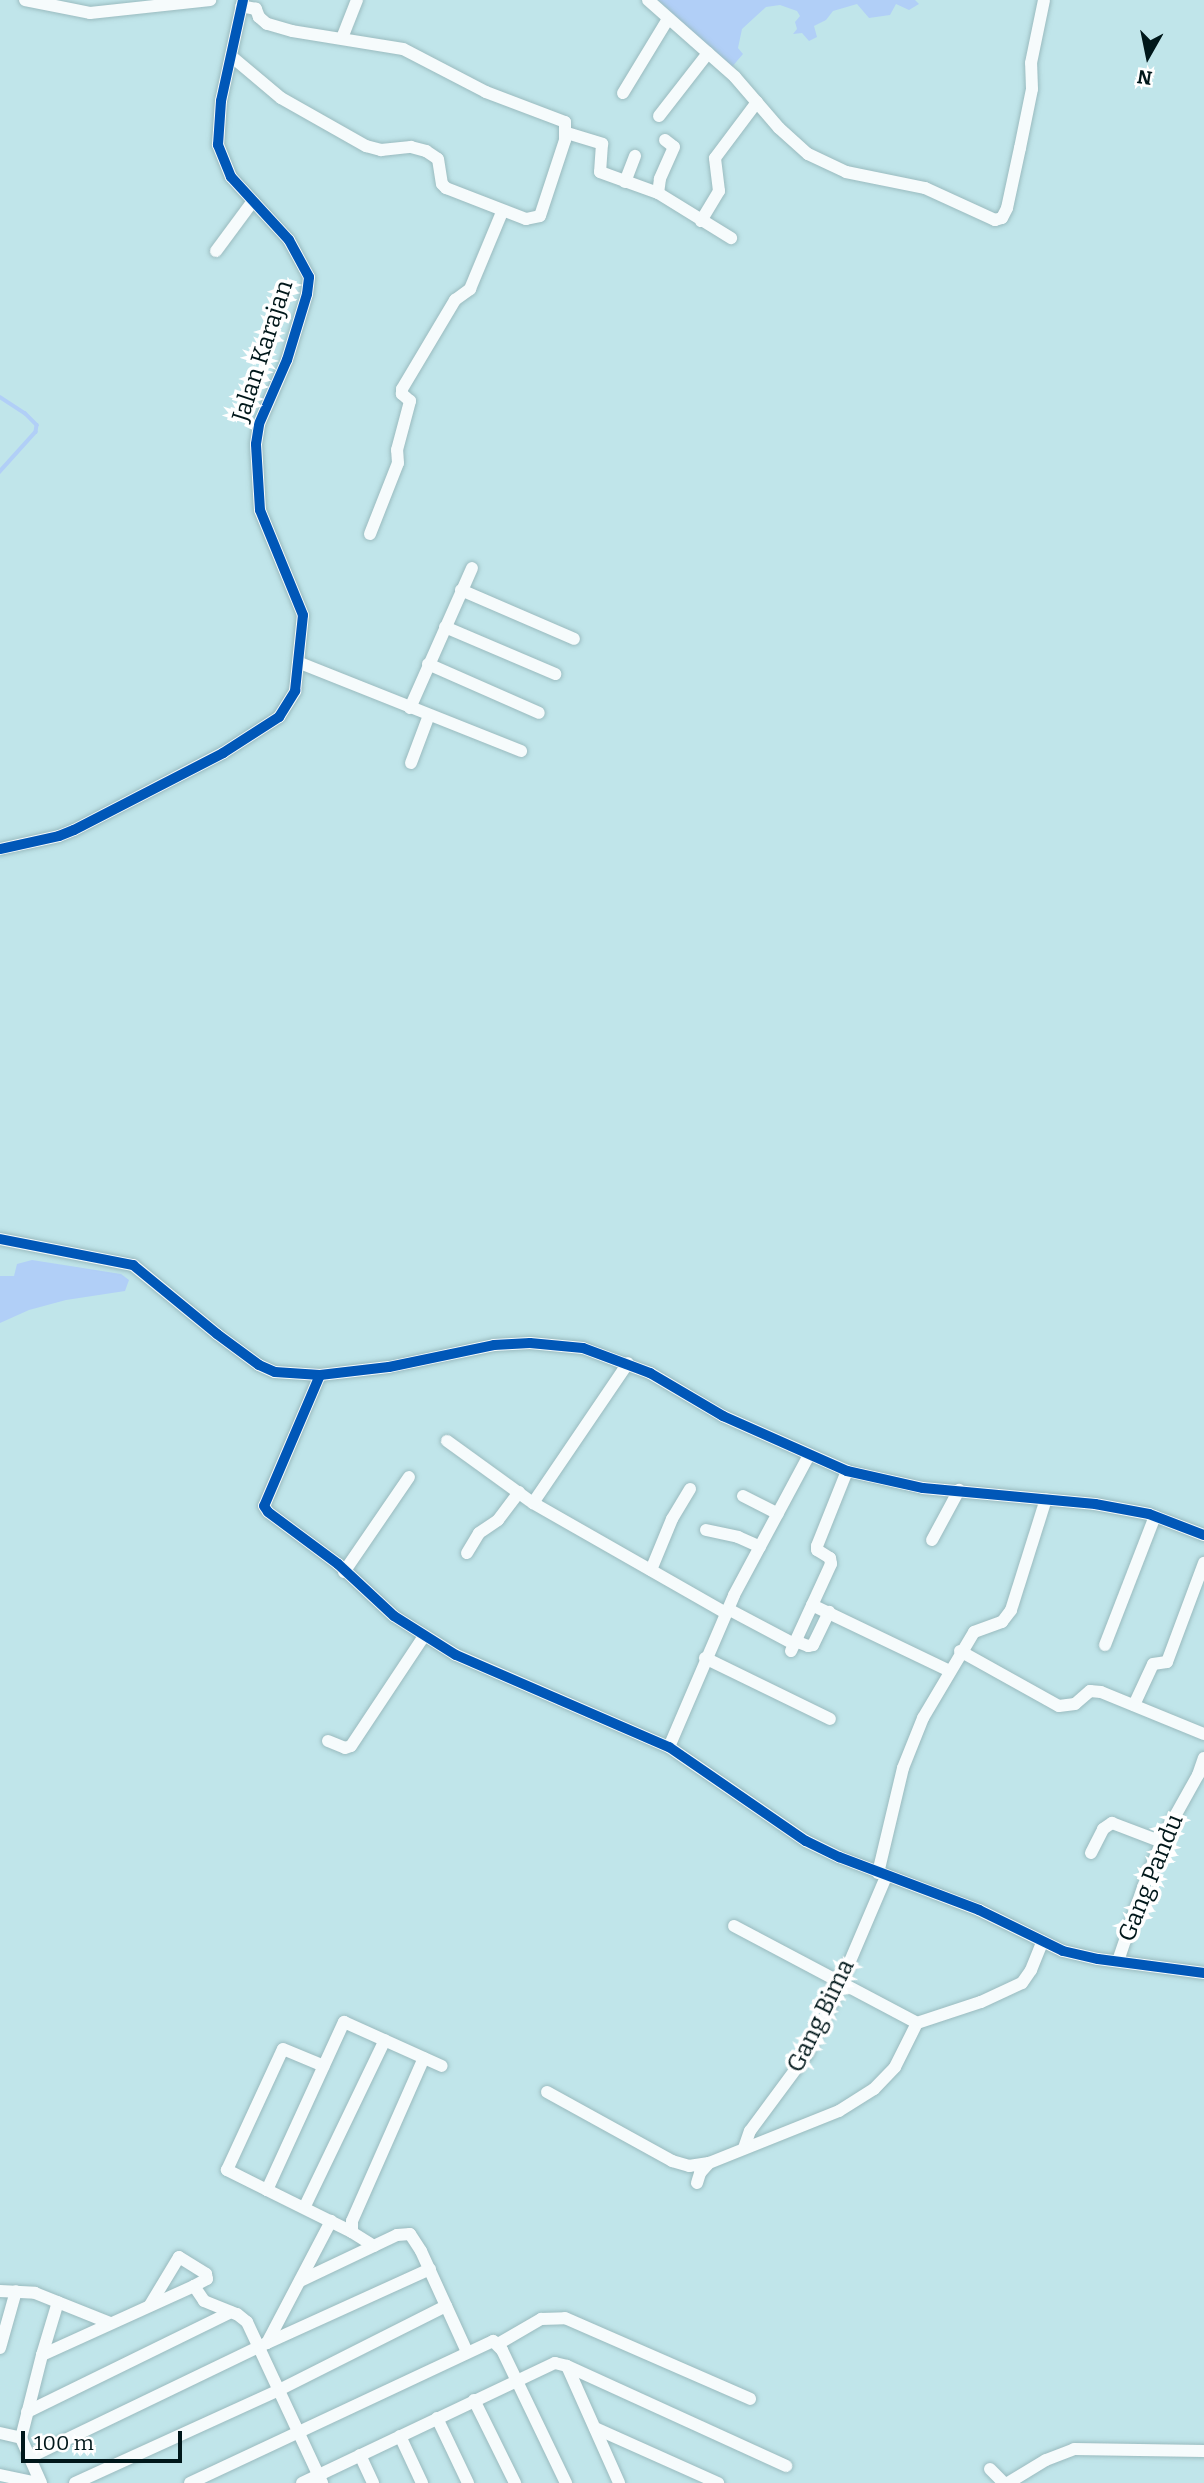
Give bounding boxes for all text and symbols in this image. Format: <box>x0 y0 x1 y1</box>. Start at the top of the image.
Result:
north arrow <box>1113 21 1183 91</box>
text: N <box>1136 65 1154 90</box>
street label: Jalan Karajan <box>227 277 299 425</box>
street label: Gang Pandu <box>1112 1810 1190 1946</box>
street label: Gang Bima <box>781 1955 861 2077</box>
scale bar <box>24 2416 186 2460</box>
text: 100 m <box>34 2430 94 2456</box>

